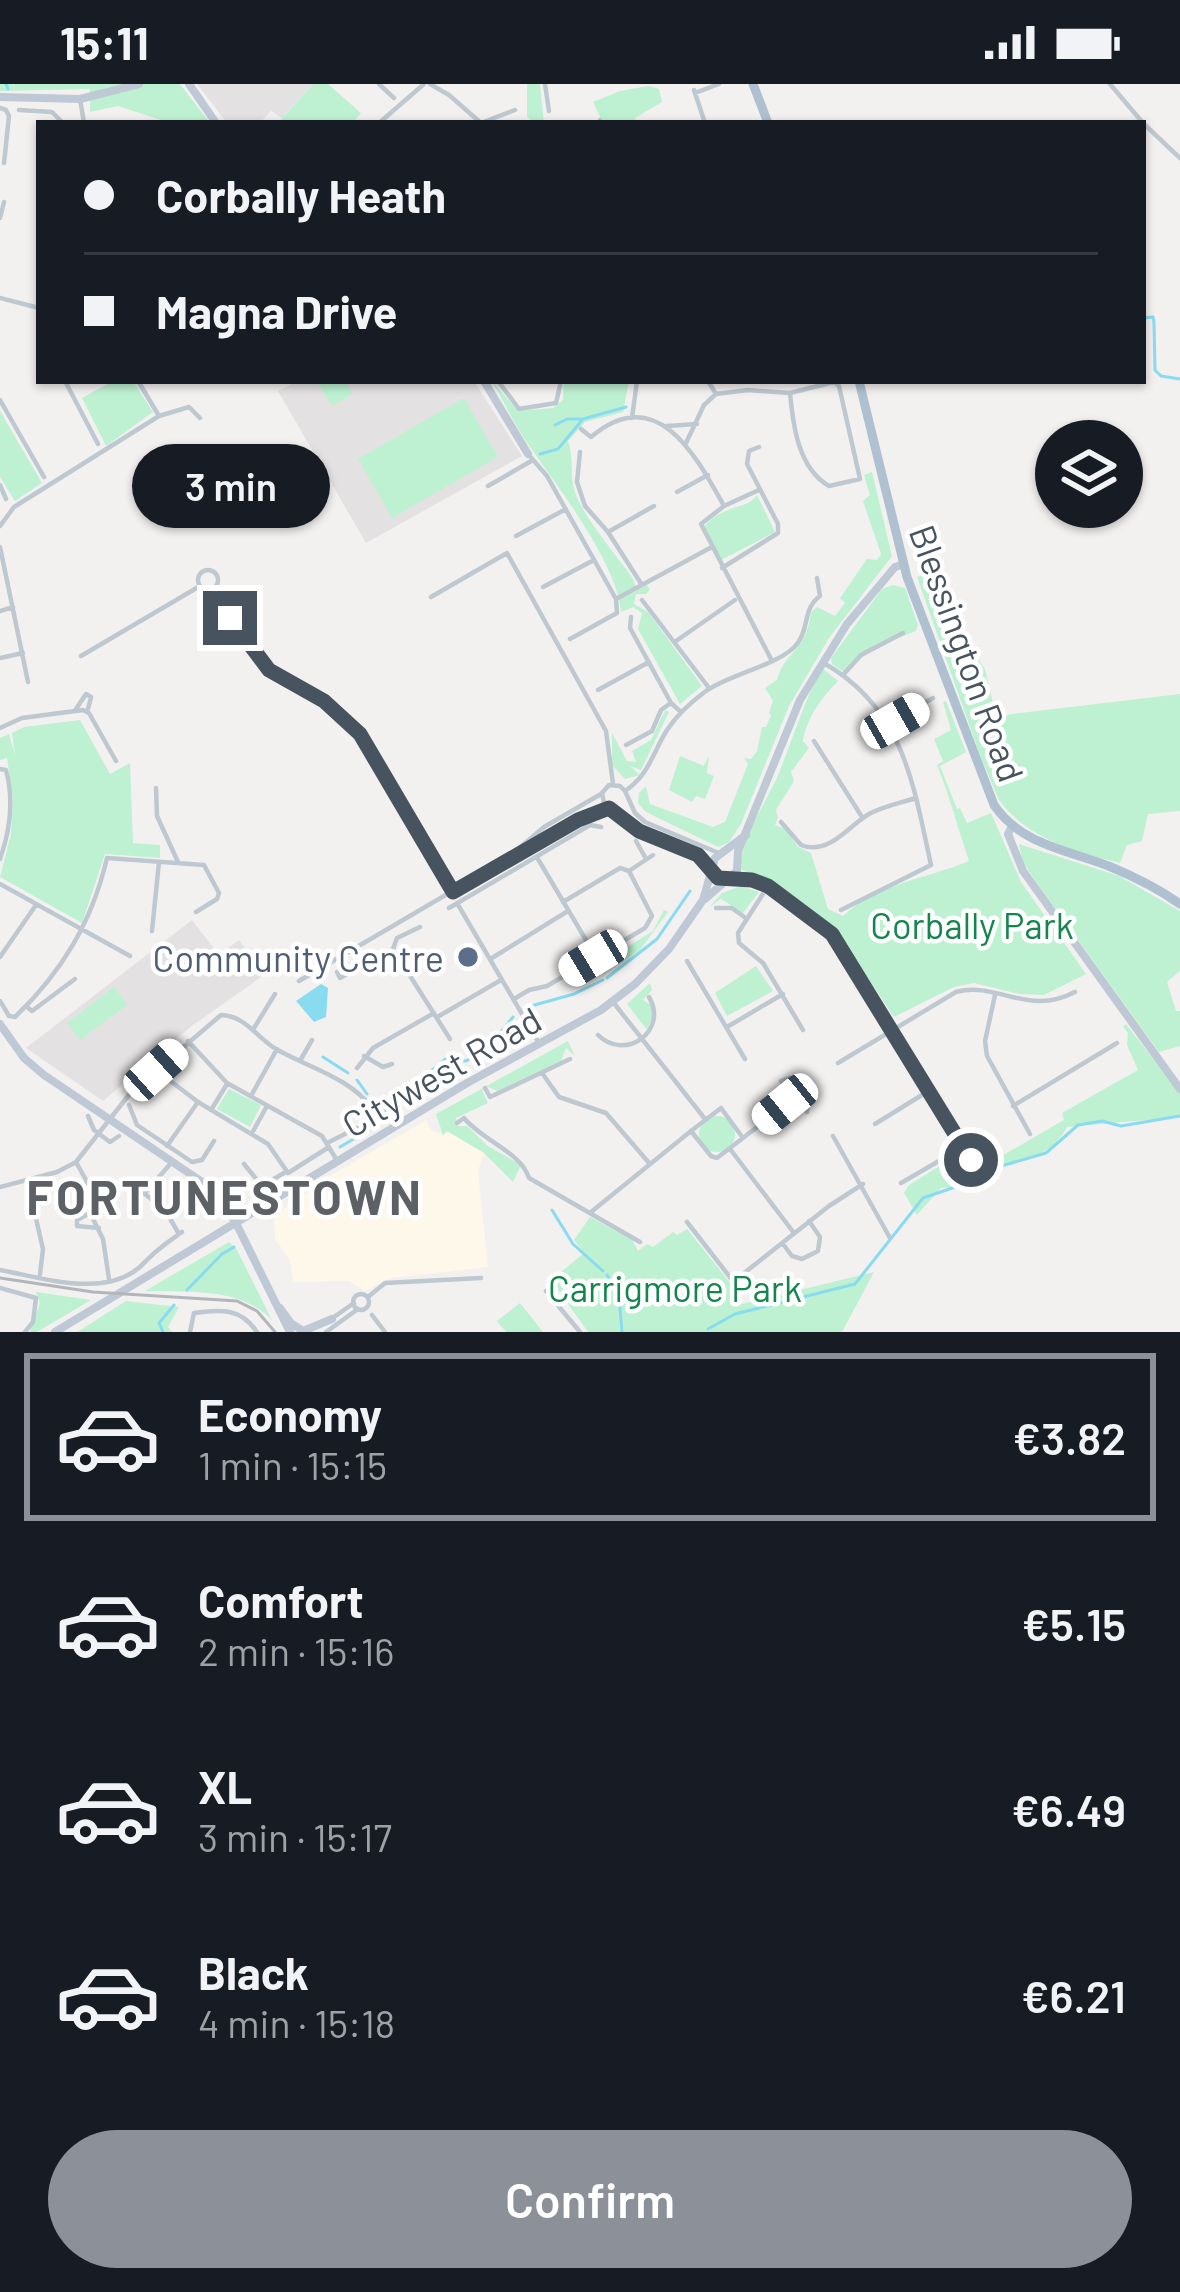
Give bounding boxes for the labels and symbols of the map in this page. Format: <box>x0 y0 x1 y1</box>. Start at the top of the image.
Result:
callout: 3 min <box>131 444 329 528</box>
street label: Blessington Road <box>902 519 1034 787</box>
route end <box>203 591 257 645</box>
car <box>855 687 935 755</box>
park label: Corbally Park <box>870 903 1074 946</box>
car <box>553 924 633 992</box>
place label: Community Centre <box>153 936 444 979</box>
marker: Community Centre <box>455 944 481 970</box>
street label: Citywest Road <box>334 997 548 1145</box>
car <box>117 1033 195 1107</box>
car <box>746 1067 824 1141</box>
route start <box>944 1133 998 1187</box>
district label: FORTUNESTOWN <box>26 1167 424 1225</box>
park label: Carrigmore Park <box>548 1266 802 1309</box>

